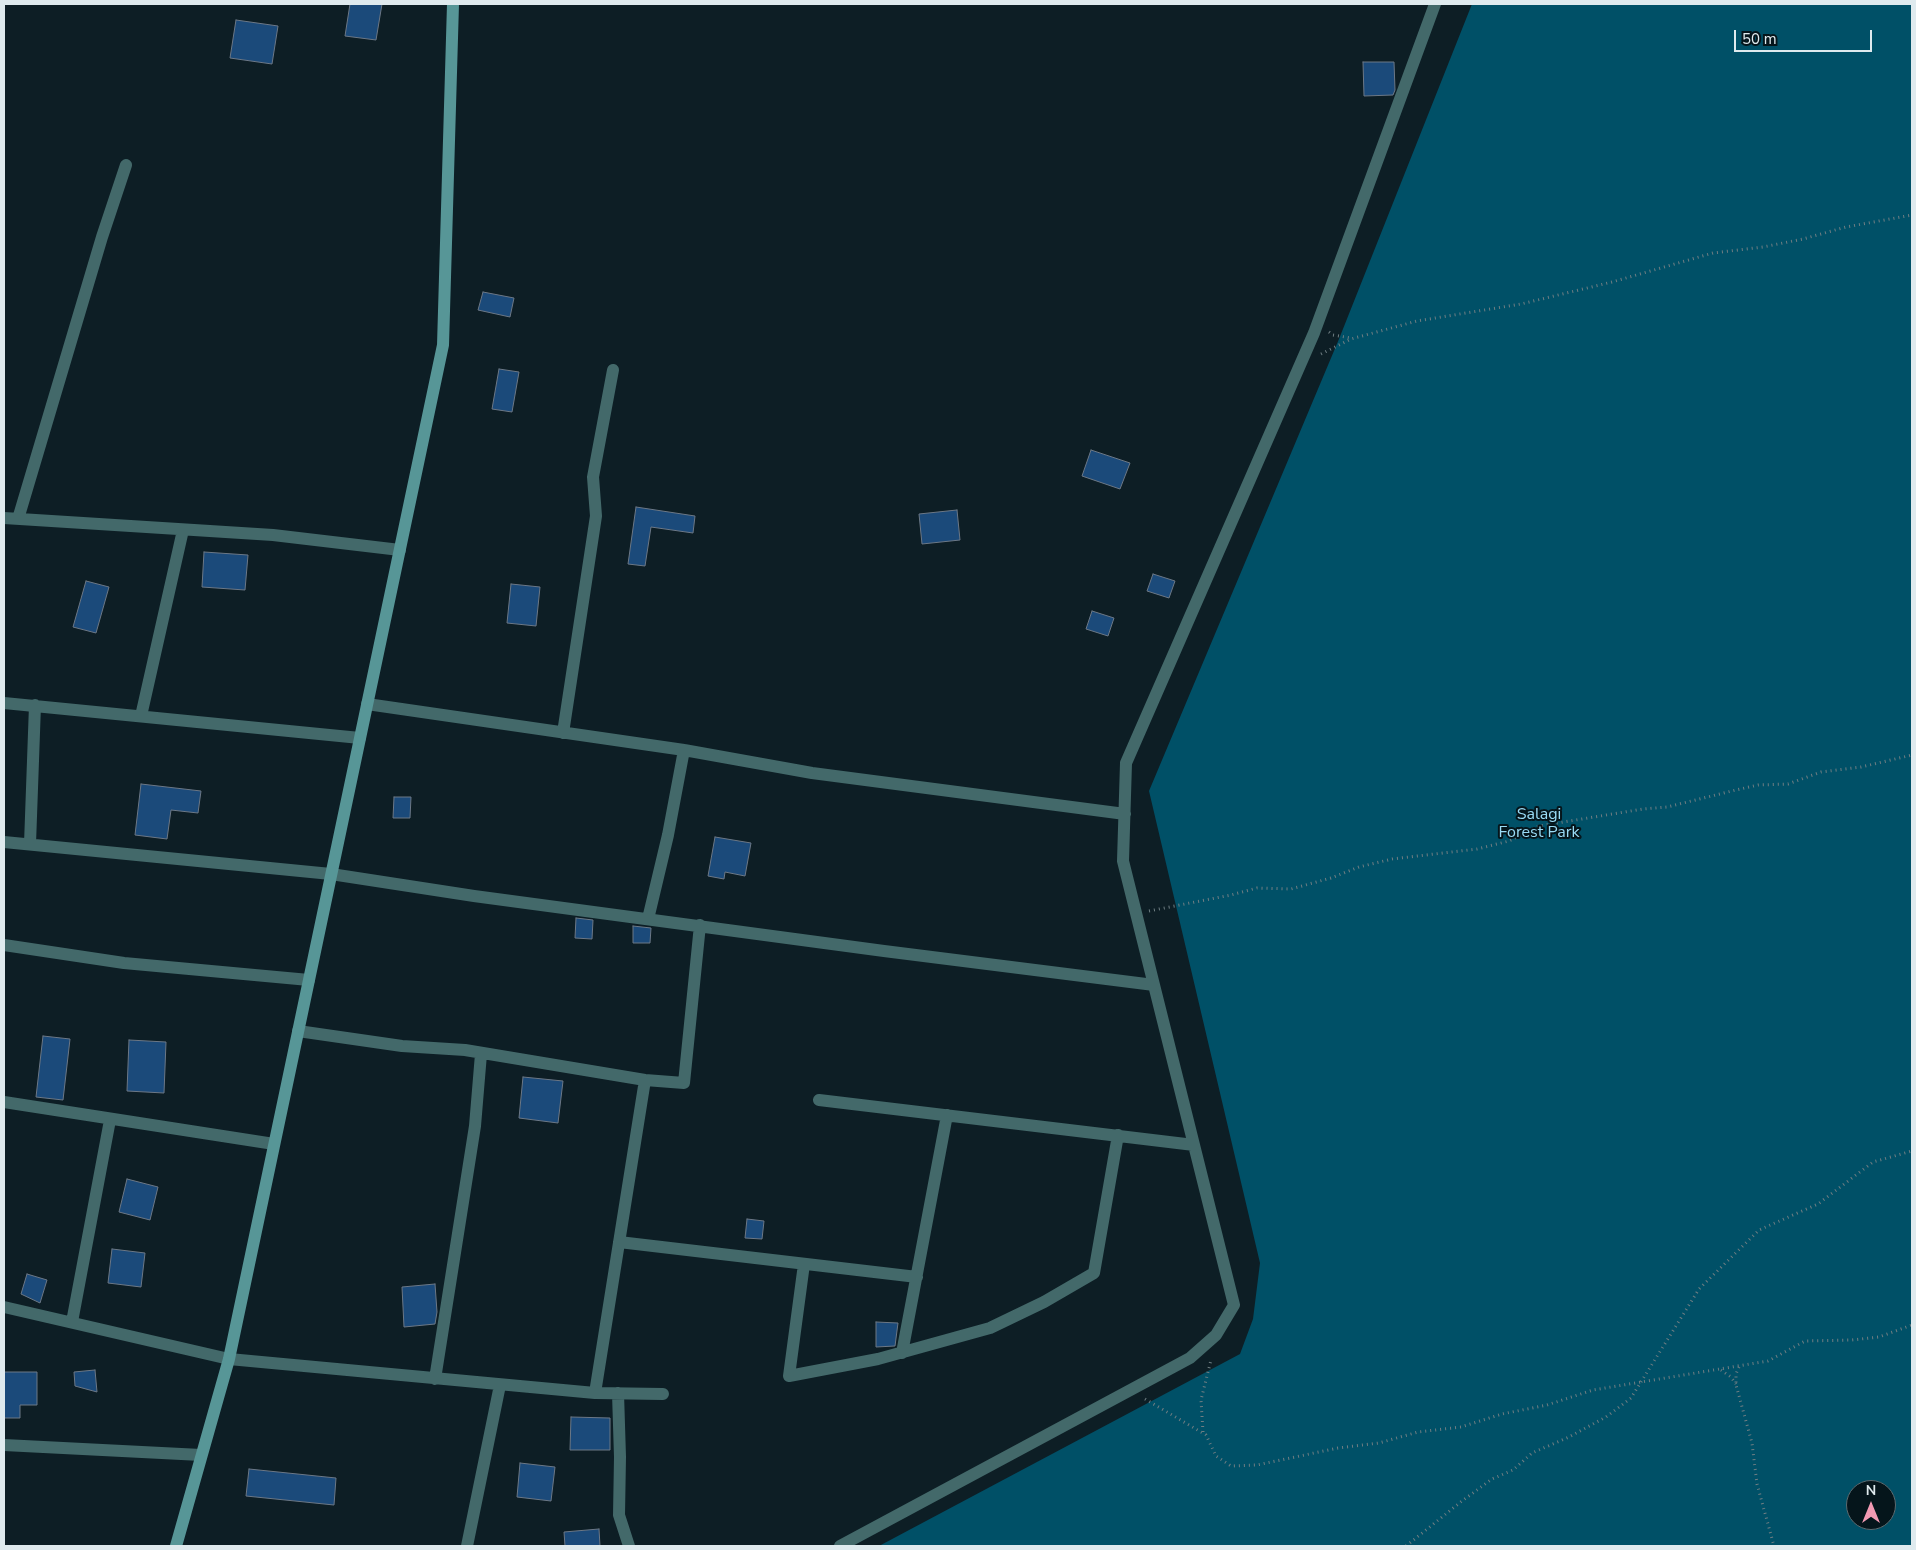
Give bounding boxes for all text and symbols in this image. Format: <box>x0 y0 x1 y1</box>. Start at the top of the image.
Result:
scale bar <box>1736 20 1874 52</box>
text: 50 m <box>1742 29 1777 49</box>
park label: Salagi Forest Park <box>1499 805 1579 843</box>
north arrow <box>1846 1480 1896 1530</box>
text: N <box>1866 1481 1876 1500</box>

